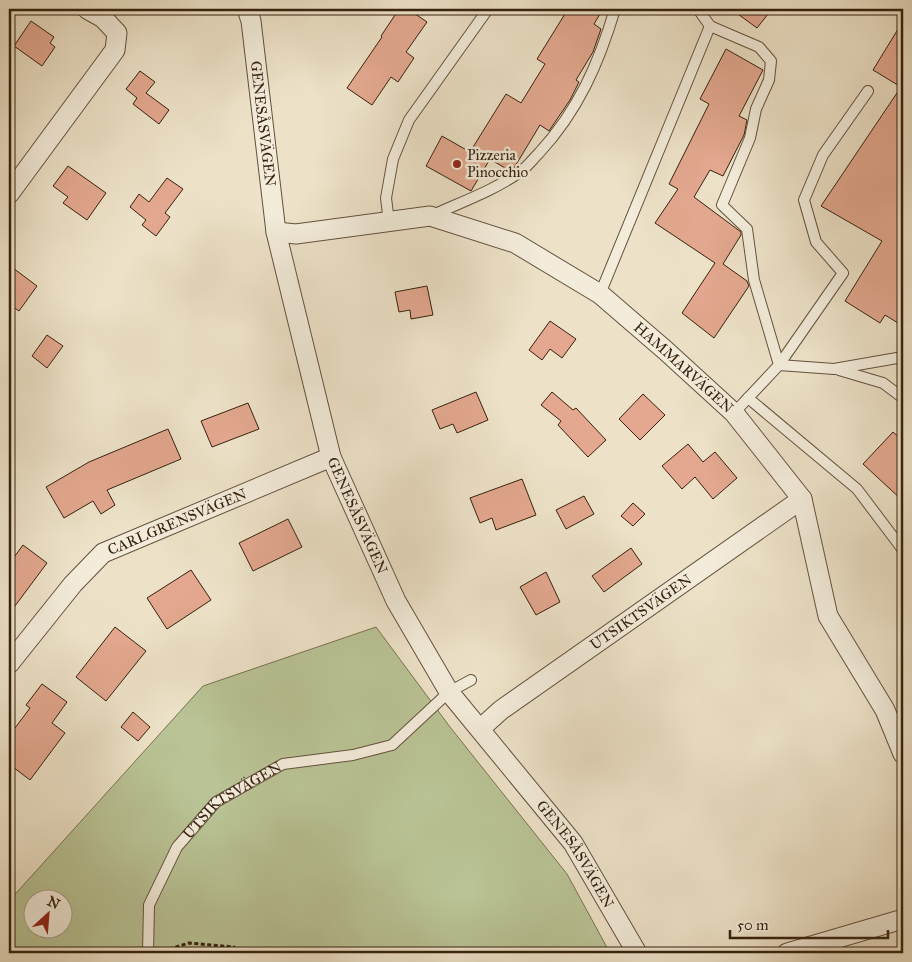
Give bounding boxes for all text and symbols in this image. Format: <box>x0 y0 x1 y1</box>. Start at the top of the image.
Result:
street label: GENESÅSVÄGEN <box>247 60 280 188</box>
place label: Pizzeria Pinocchio <box>467 146 529 181</box>
marker: Pizzeria Pinocchio <box>451 158 463 170</box>
street label: HAMMARVÄGEN <box>630 318 737 417</box>
street label: GENESÅSVÄGEN <box>323 454 392 577</box>
street label: CARLGRENSVÄGEN <box>105 484 250 559</box>
street label: UTSIKTSVÄGEN <box>586 570 695 654</box>
street label: UTSIKTSVÄGEN <box>179 757 285 843</box>
street label: GENESÅSVÄGEN <box>533 797 618 911</box>
north arrow <box>22 890 72 940</box>
text: N <box>44 893 63 913</box>
scale bar <box>730 907 887 939</box>
text: 50 m <box>737 916 769 934</box>

